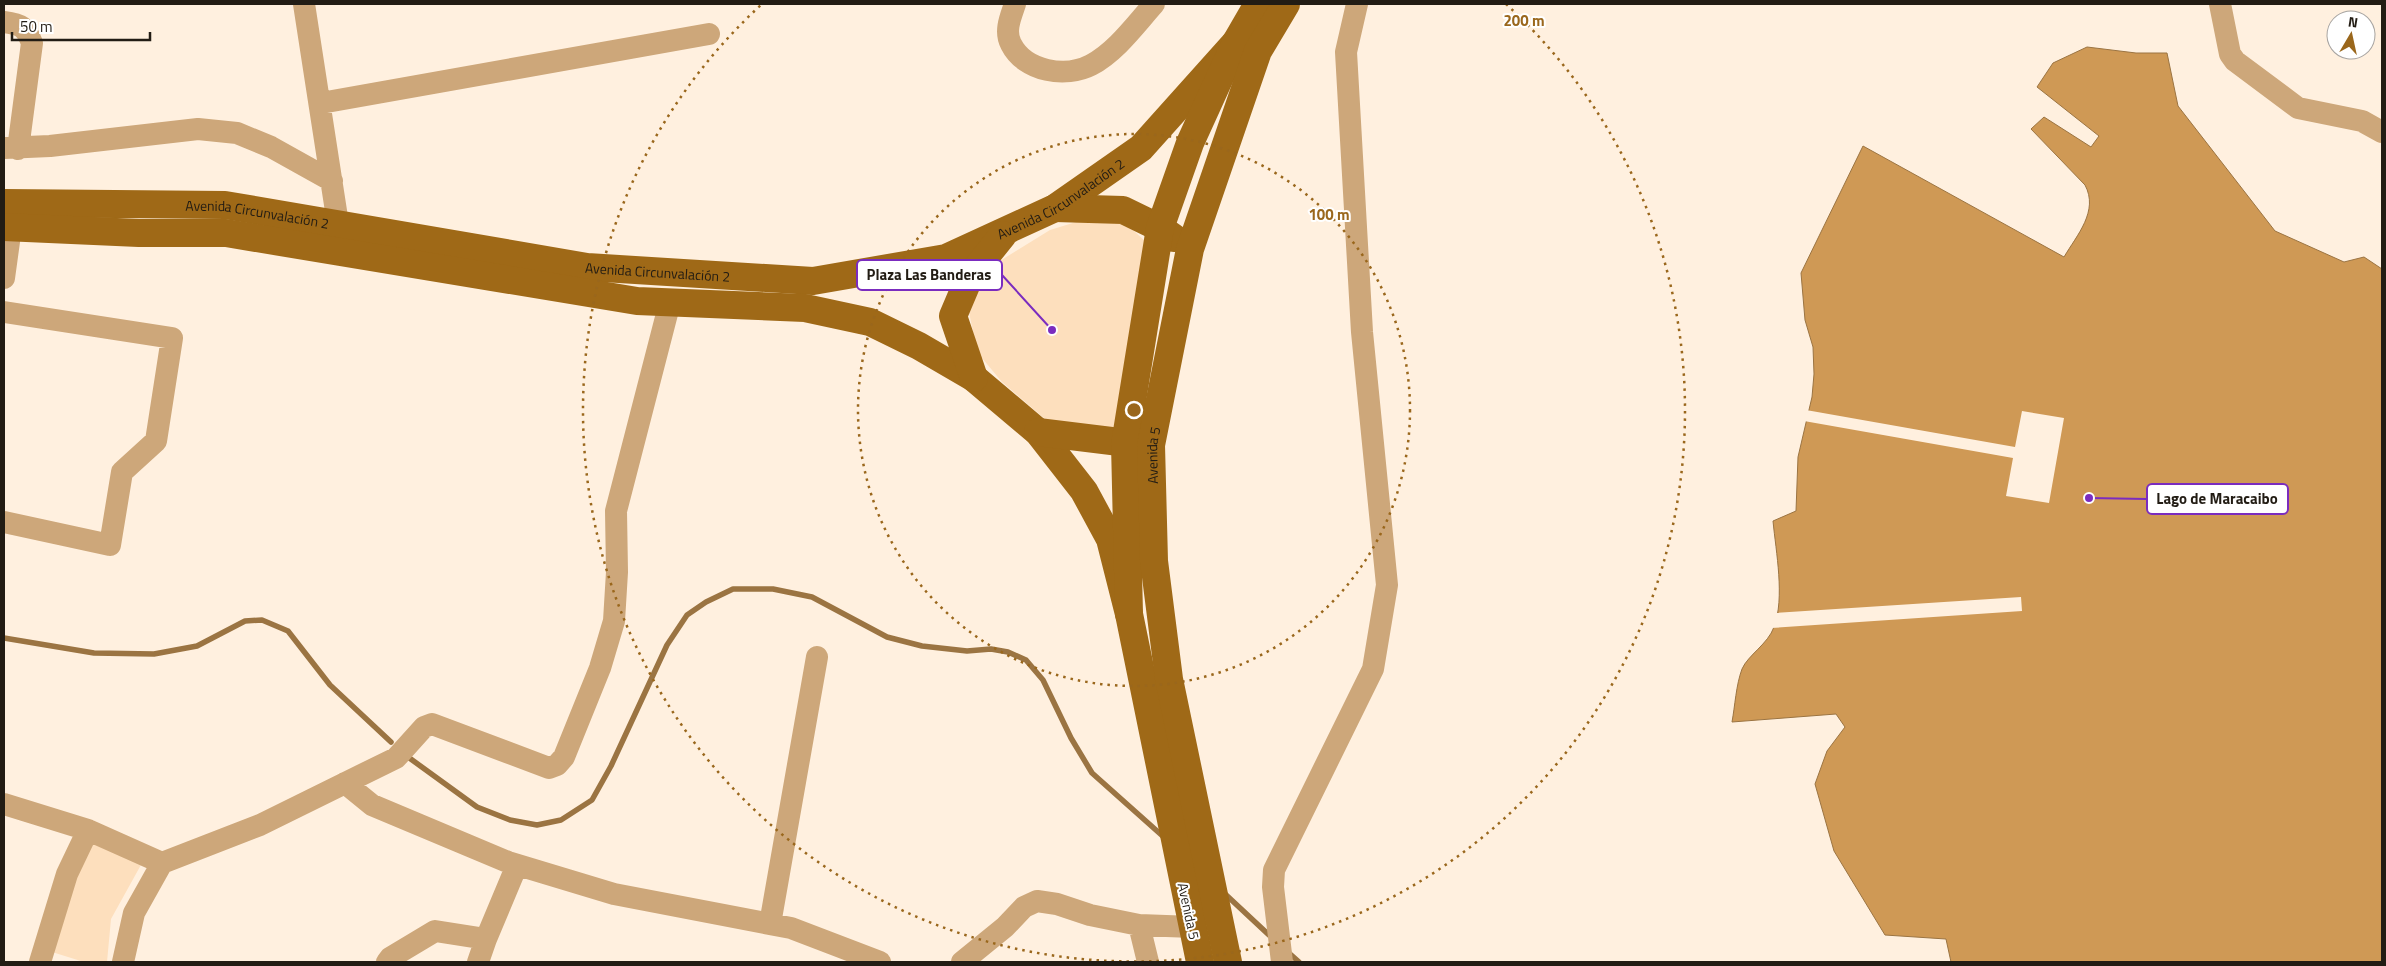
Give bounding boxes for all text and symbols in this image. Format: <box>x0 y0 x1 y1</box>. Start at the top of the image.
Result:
text: 200 m <box>1503 9 1545 32</box>
scale bar <box>12 10 150 42</box>
north arrow <box>2326 10 2376 60</box>
text: N <box>2347 11 2360 33</box>
text: 50 m <box>20 15 53 38</box>
street label: Avenida Circunvalación 2 <box>993 152 1128 244</box>
street label: Avenida Circunvalación 2 <box>185 194 331 233</box>
text: 100 m <box>1308 203 1350 226</box>
street label: Avenida Circunvalación 2 <box>584 256 731 286</box>
callout: Plaza Las Banderas <box>857 260 1002 290</box>
text: Plaza Las Banderas <box>867 263 991 286</box>
centre of rings <box>1125 401 1143 419</box>
street label: Avenida 5 <box>1140 424 1165 484</box>
callout: Lago de Maracaibo <box>2147 484 2288 514</box>
text: Lago de Maracaibo <box>2156 487 2278 510</box>
street label: Avenida 5 <box>1173 881 1205 942</box>

